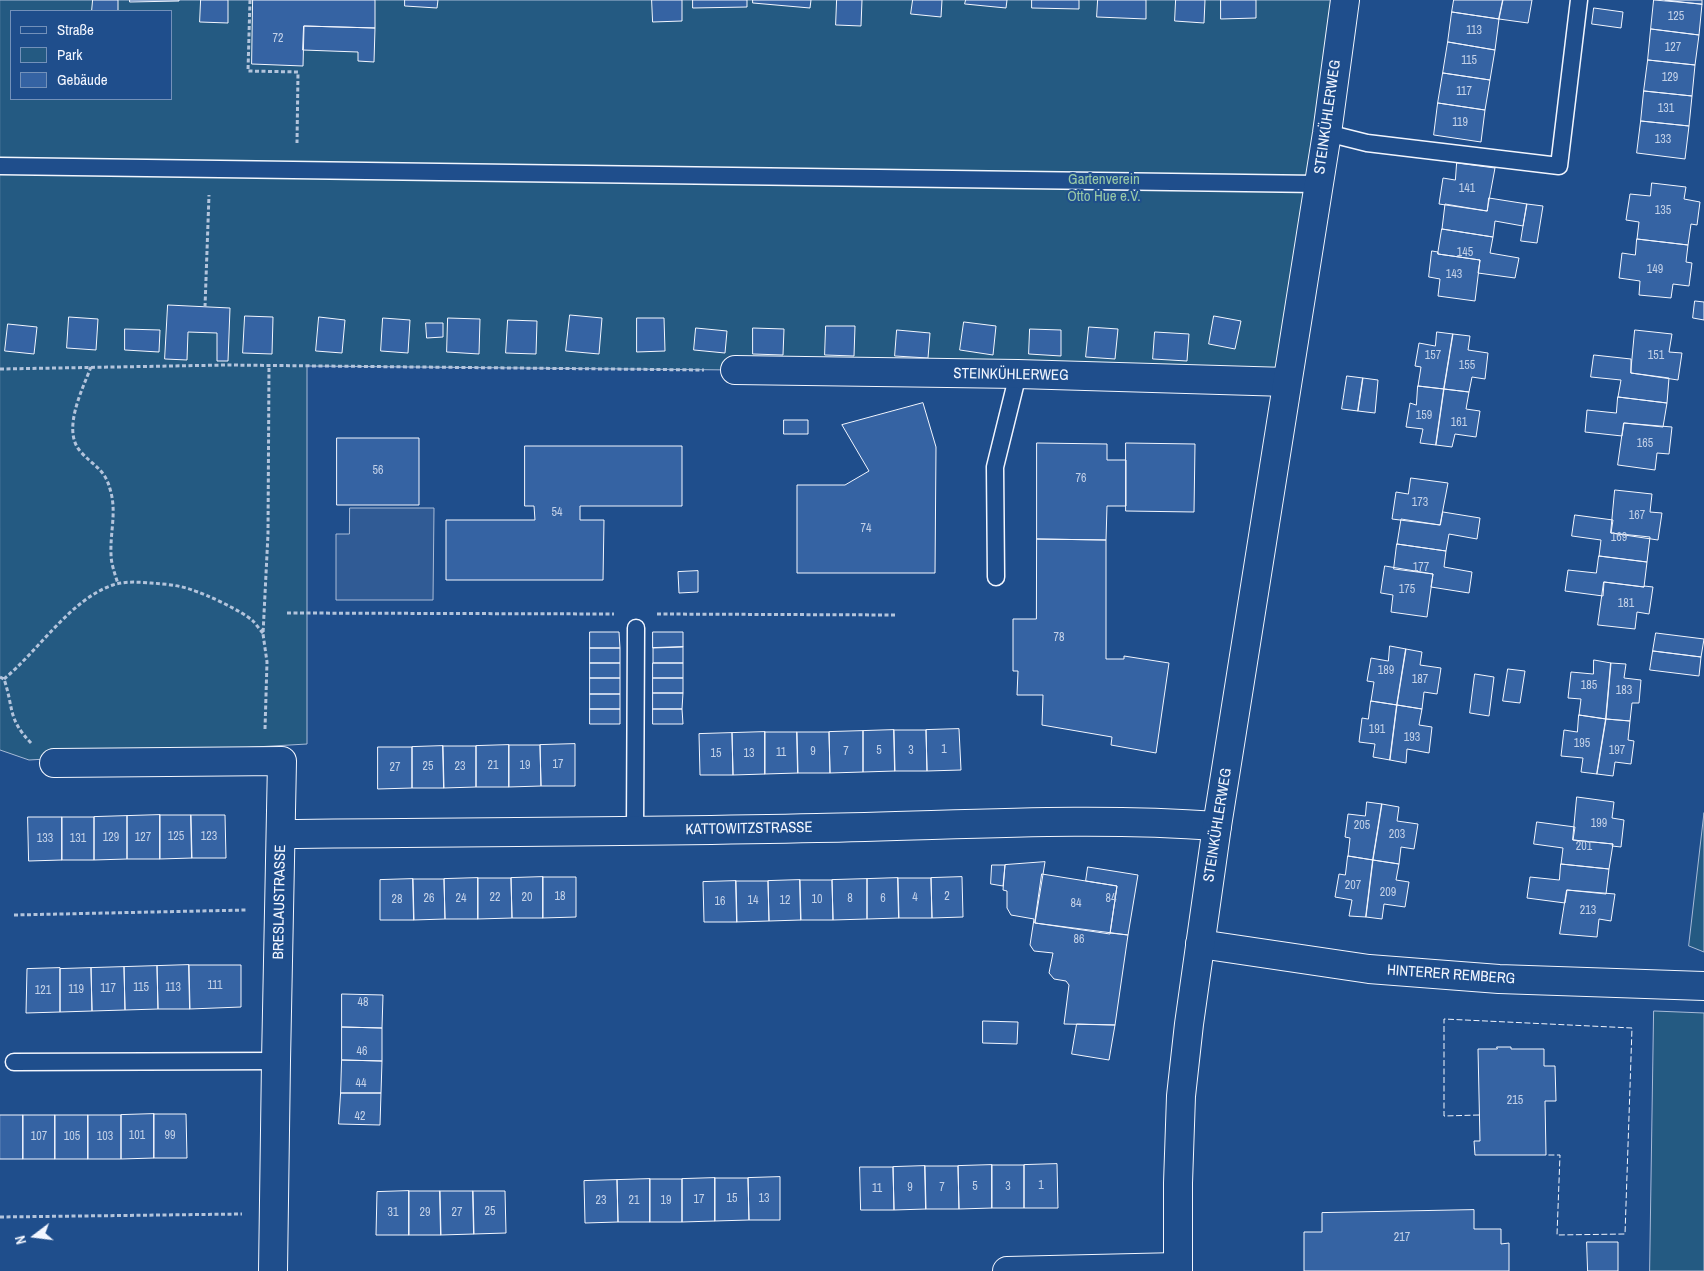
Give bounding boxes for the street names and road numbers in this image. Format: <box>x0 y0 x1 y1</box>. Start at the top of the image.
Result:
street label: STEINKÜHLERWEG <box>1311 59 1345 175</box>
street label: STEINKÜHLERWEG <box>953 365 1069 385</box>
street label: STEINKÜHLERWEG <box>1200 767 1236 883</box>
street label: KATTOWITZSTRASSE <box>685 819 813 839</box>
street label: BRESLAUSTRASSE <box>270 844 290 960</box>
street label: HINTERER REMBERG <box>1386 962 1516 988</box>

